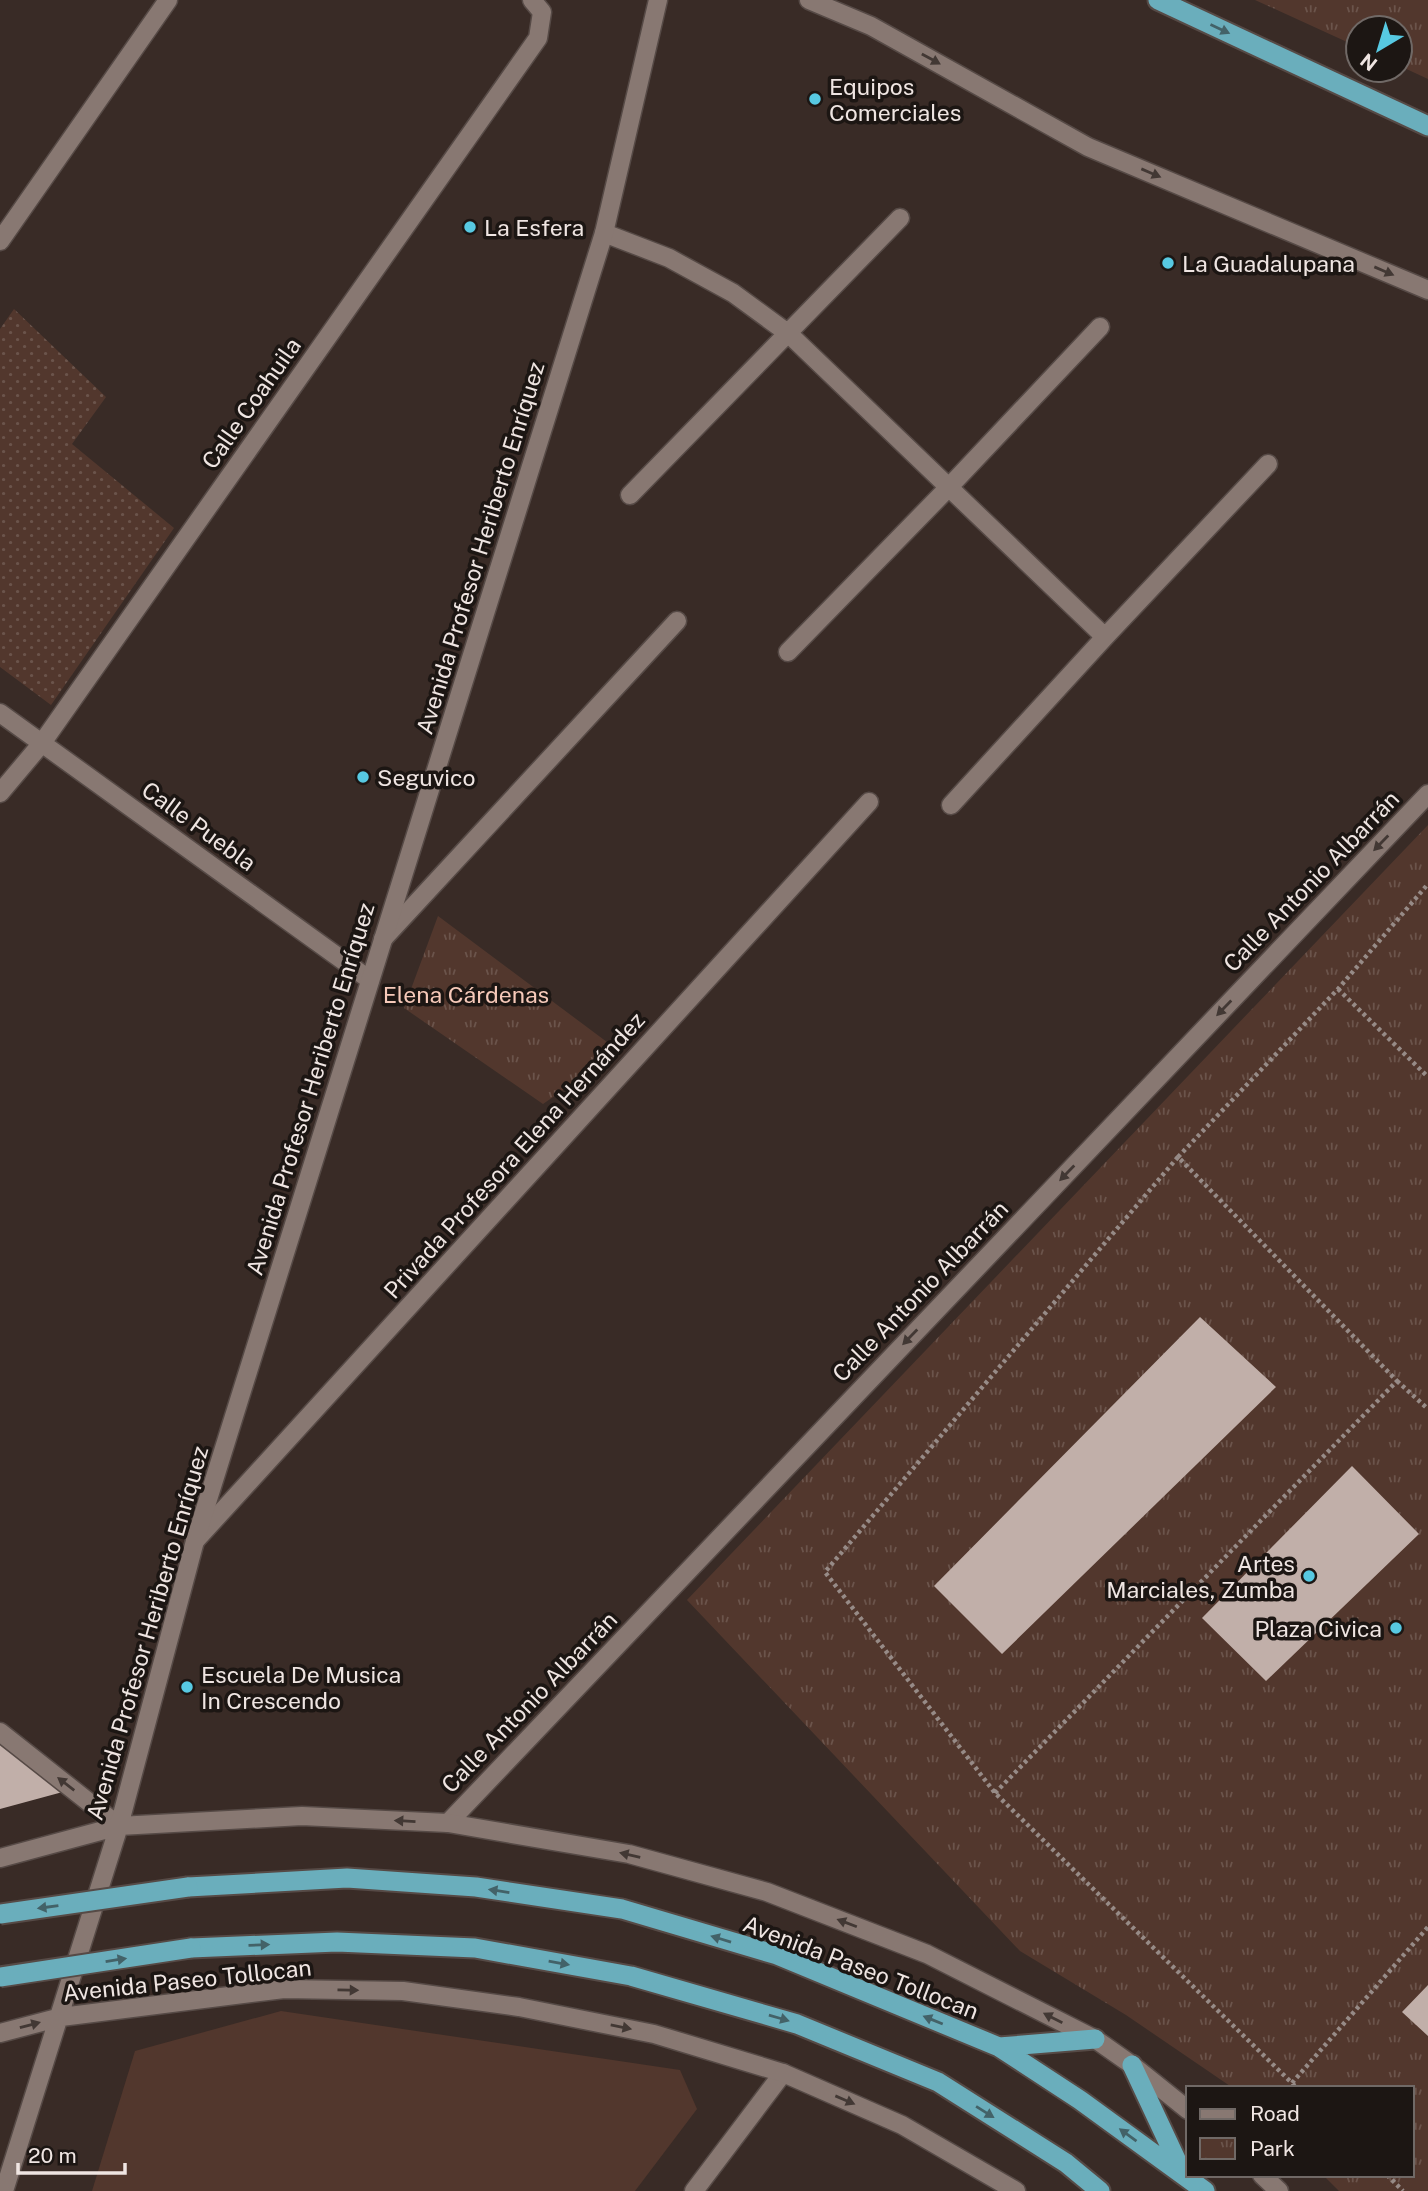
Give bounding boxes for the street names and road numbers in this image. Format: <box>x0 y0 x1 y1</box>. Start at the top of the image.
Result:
street label: Calle Coahuila <box>196 332 306 474</box>
street label: Avenida Profesor Heriberto Enríquez <box>410 359 550 737</box>
street label: Calle Puebla <box>137 776 261 876</box>
street label: Calle Antonio Albarrán <box>1218 785 1404 977</box>
street label: Avenida Profesor Heriberto Enríquez <box>240 900 380 1278</box>
street label: Privada Profesora Elena Hernández <box>378 1006 650 1304</box>
street label: Calle Antonio Albarrán <box>827 1195 1013 1387</box>
street label: Avenida Profesor Heriberto Enríquez <box>81 1443 213 1823</box>
street label: Calle Antonio Albarrán <box>436 1606 622 1798</box>
street label: Avenida Paseo Tollocan <box>740 1910 982 2024</box>
street label: Avenida Paseo Tollocan <box>61 1954 313 2006</box>

